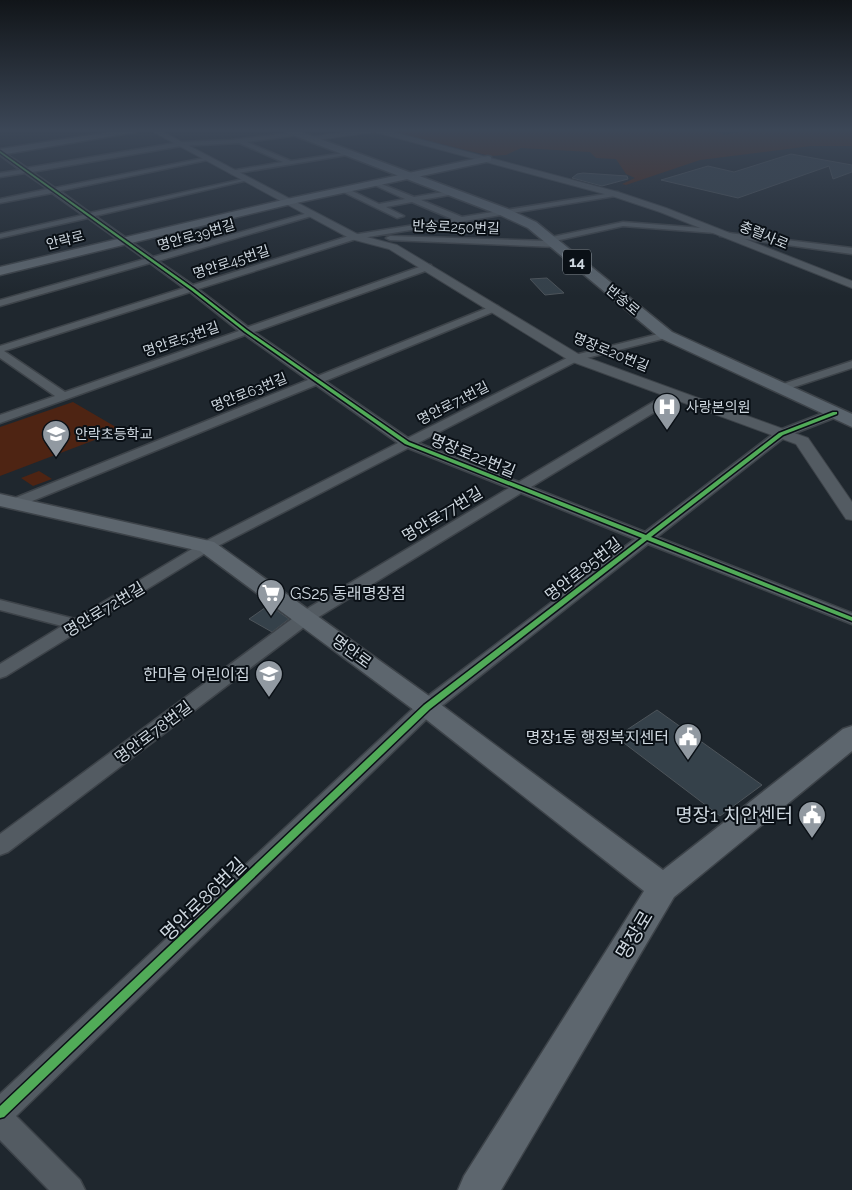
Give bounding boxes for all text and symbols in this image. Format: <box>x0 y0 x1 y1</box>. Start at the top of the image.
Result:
street label: 명안로39번길 <box>155 216 237 254</box>
street label: 반송로250번길 <box>412 217 500 237</box>
street label: 충렬사로 <box>737 218 791 252</box>
street label: 안락로 <box>44 228 86 252</box>
street label: 명안로45번길 <box>191 242 271 282</box>
road number: 14 <box>563 250 591 274</box>
street label: 반송로 <box>603 281 643 319</box>
street label: 명안로53번길 <box>141 318 221 360</box>
street label: 명장로20번길 <box>571 330 651 374</box>
street label: 명안로63번길 <box>209 370 289 414</box>
street label: 명안로71번길 <box>415 378 491 428</box>
hospital icon: 사랑본의원 <box>652 392 682 431</box>
place label: 사랑본의원 <box>686 399 750 415</box>
school or university icon: 안락초등학교 <box>41 419 71 458</box>
place label: 안락초등학교 <box>75 426 152 442</box>
street label: 명장로22번길 <box>427 430 518 481</box>
street label: 명안로77번길 <box>398 483 486 546</box>
street label: 명안로85번길 <box>541 534 625 605</box>
street label: 명안로72번길 <box>61 578 148 641</box>
supermarket icon: GS25 동래명장점 <box>256 578 286 617</box>
place label: GS25 동래명장점 <box>290 584 406 603</box>
street label: 명안로 <box>328 631 375 672</box>
school or university icon: 한마음 어린이집 <box>254 659 284 698</box>
place label: 한마음 어린이집 <box>143 665 250 684</box>
street label: 명안로78번길 <box>111 697 196 768</box>
public building icon: 명장1동 행정복지센터 <box>673 722 703 761</box>
place label: 명장1동 행정복지센터 <box>526 728 669 747</box>
public building icon: 명장1 치안센터 <box>797 800 827 839</box>
place label: 명장1 치안센터 <box>675 804 793 826</box>
street label: 명안로86번길 <box>156 853 250 945</box>
street label: 명장로 <box>611 907 657 963</box>

